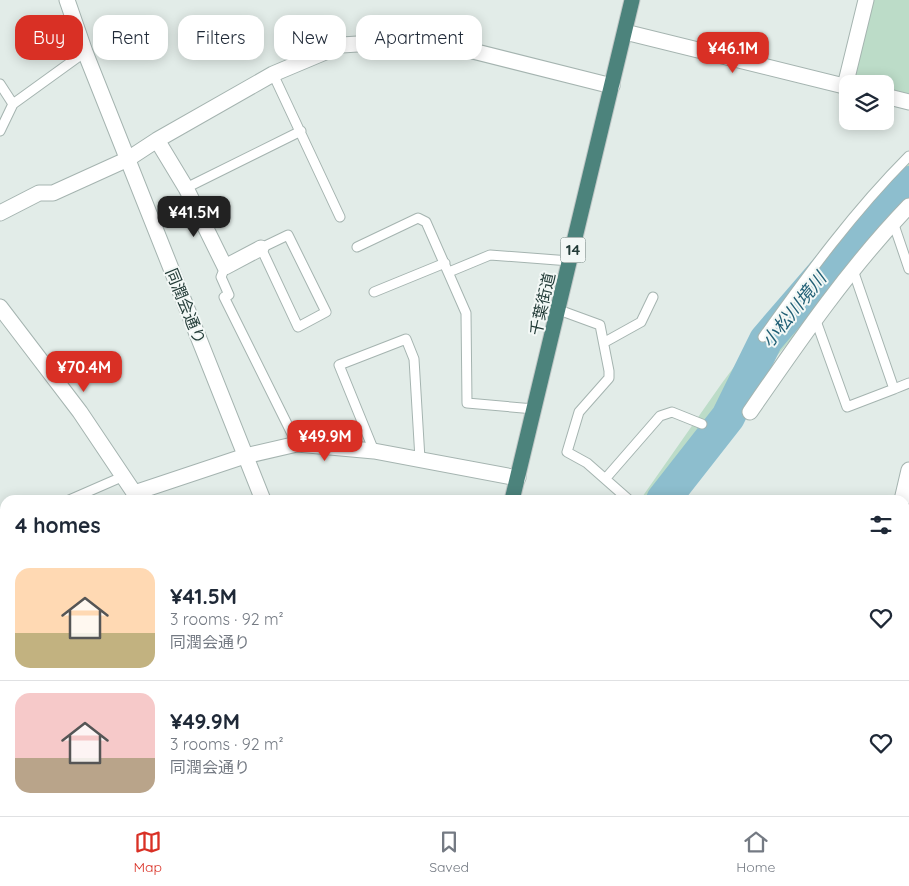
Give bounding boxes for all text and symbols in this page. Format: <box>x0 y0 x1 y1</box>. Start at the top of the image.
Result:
chip: Buy <box>15 15 83 60</box>
chip: Rent <box>93 15 168 60</box>
chip: Filters <box>178 15 264 60</box>
chip: New <box>274 15 346 60</box>
chip: Apartment <box>356 15 482 60</box>
pin: ¥46.1M <box>692 32 774 74</box>
text: ¥46.1M <box>708 38 758 58</box>
map controls <box>839 75 894 130</box>
button: layers <box>839 75 894 130</box>
pin: ¥41.5M <box>153 196 235 238</box>
text: ¥41.5M <box>169 202 220 222</box>
road number: 14 <box>560 238 586 262</box>
street label: 同潤会通り <box>162 265 210 347</box>
water label: 小松川境川 <box>756 266 832 352</box>
street label: 千葉街道 <box>525 271 559 337</box>
pin: ¥70.4M <box>43 350 125 393</box>
text: ¥70.4M <box>57 357 111 377</box>
pin: ¥49.9M <box>284 420 366 462</box>
text: ¥49.9M <box>298 426 352 446</box>
icon: filters <box>867 511 895 539</box>
text: 4 homes <box>15 512 101 538</box>
text: ¥41.5M <box>170 583 237 609</box>
icon: home <box>55 588 115 648</box>
icon: heart <box>867 604 895 632</box>
text: 3 rooms · 92 m² <box>170 609 284 629</box>
text: 同潤会通り <box>170 632 250 652</box>
text: ¥49.9M <box>170 708 240 734</box>
icon: home <box>55 713 115 773</box>
icon: heart <box>867 729 895 757</box>
text: 3 rooms · 92 m² <box>170 734 284 754</box>
text: 同潤会通り <box>170 757 250 777</box>
tab: Map <box>134 828 162 876</box>
tab: Saved <box>429 828 469 876</box>
tab: Home <box>736 828 775 876</box>

